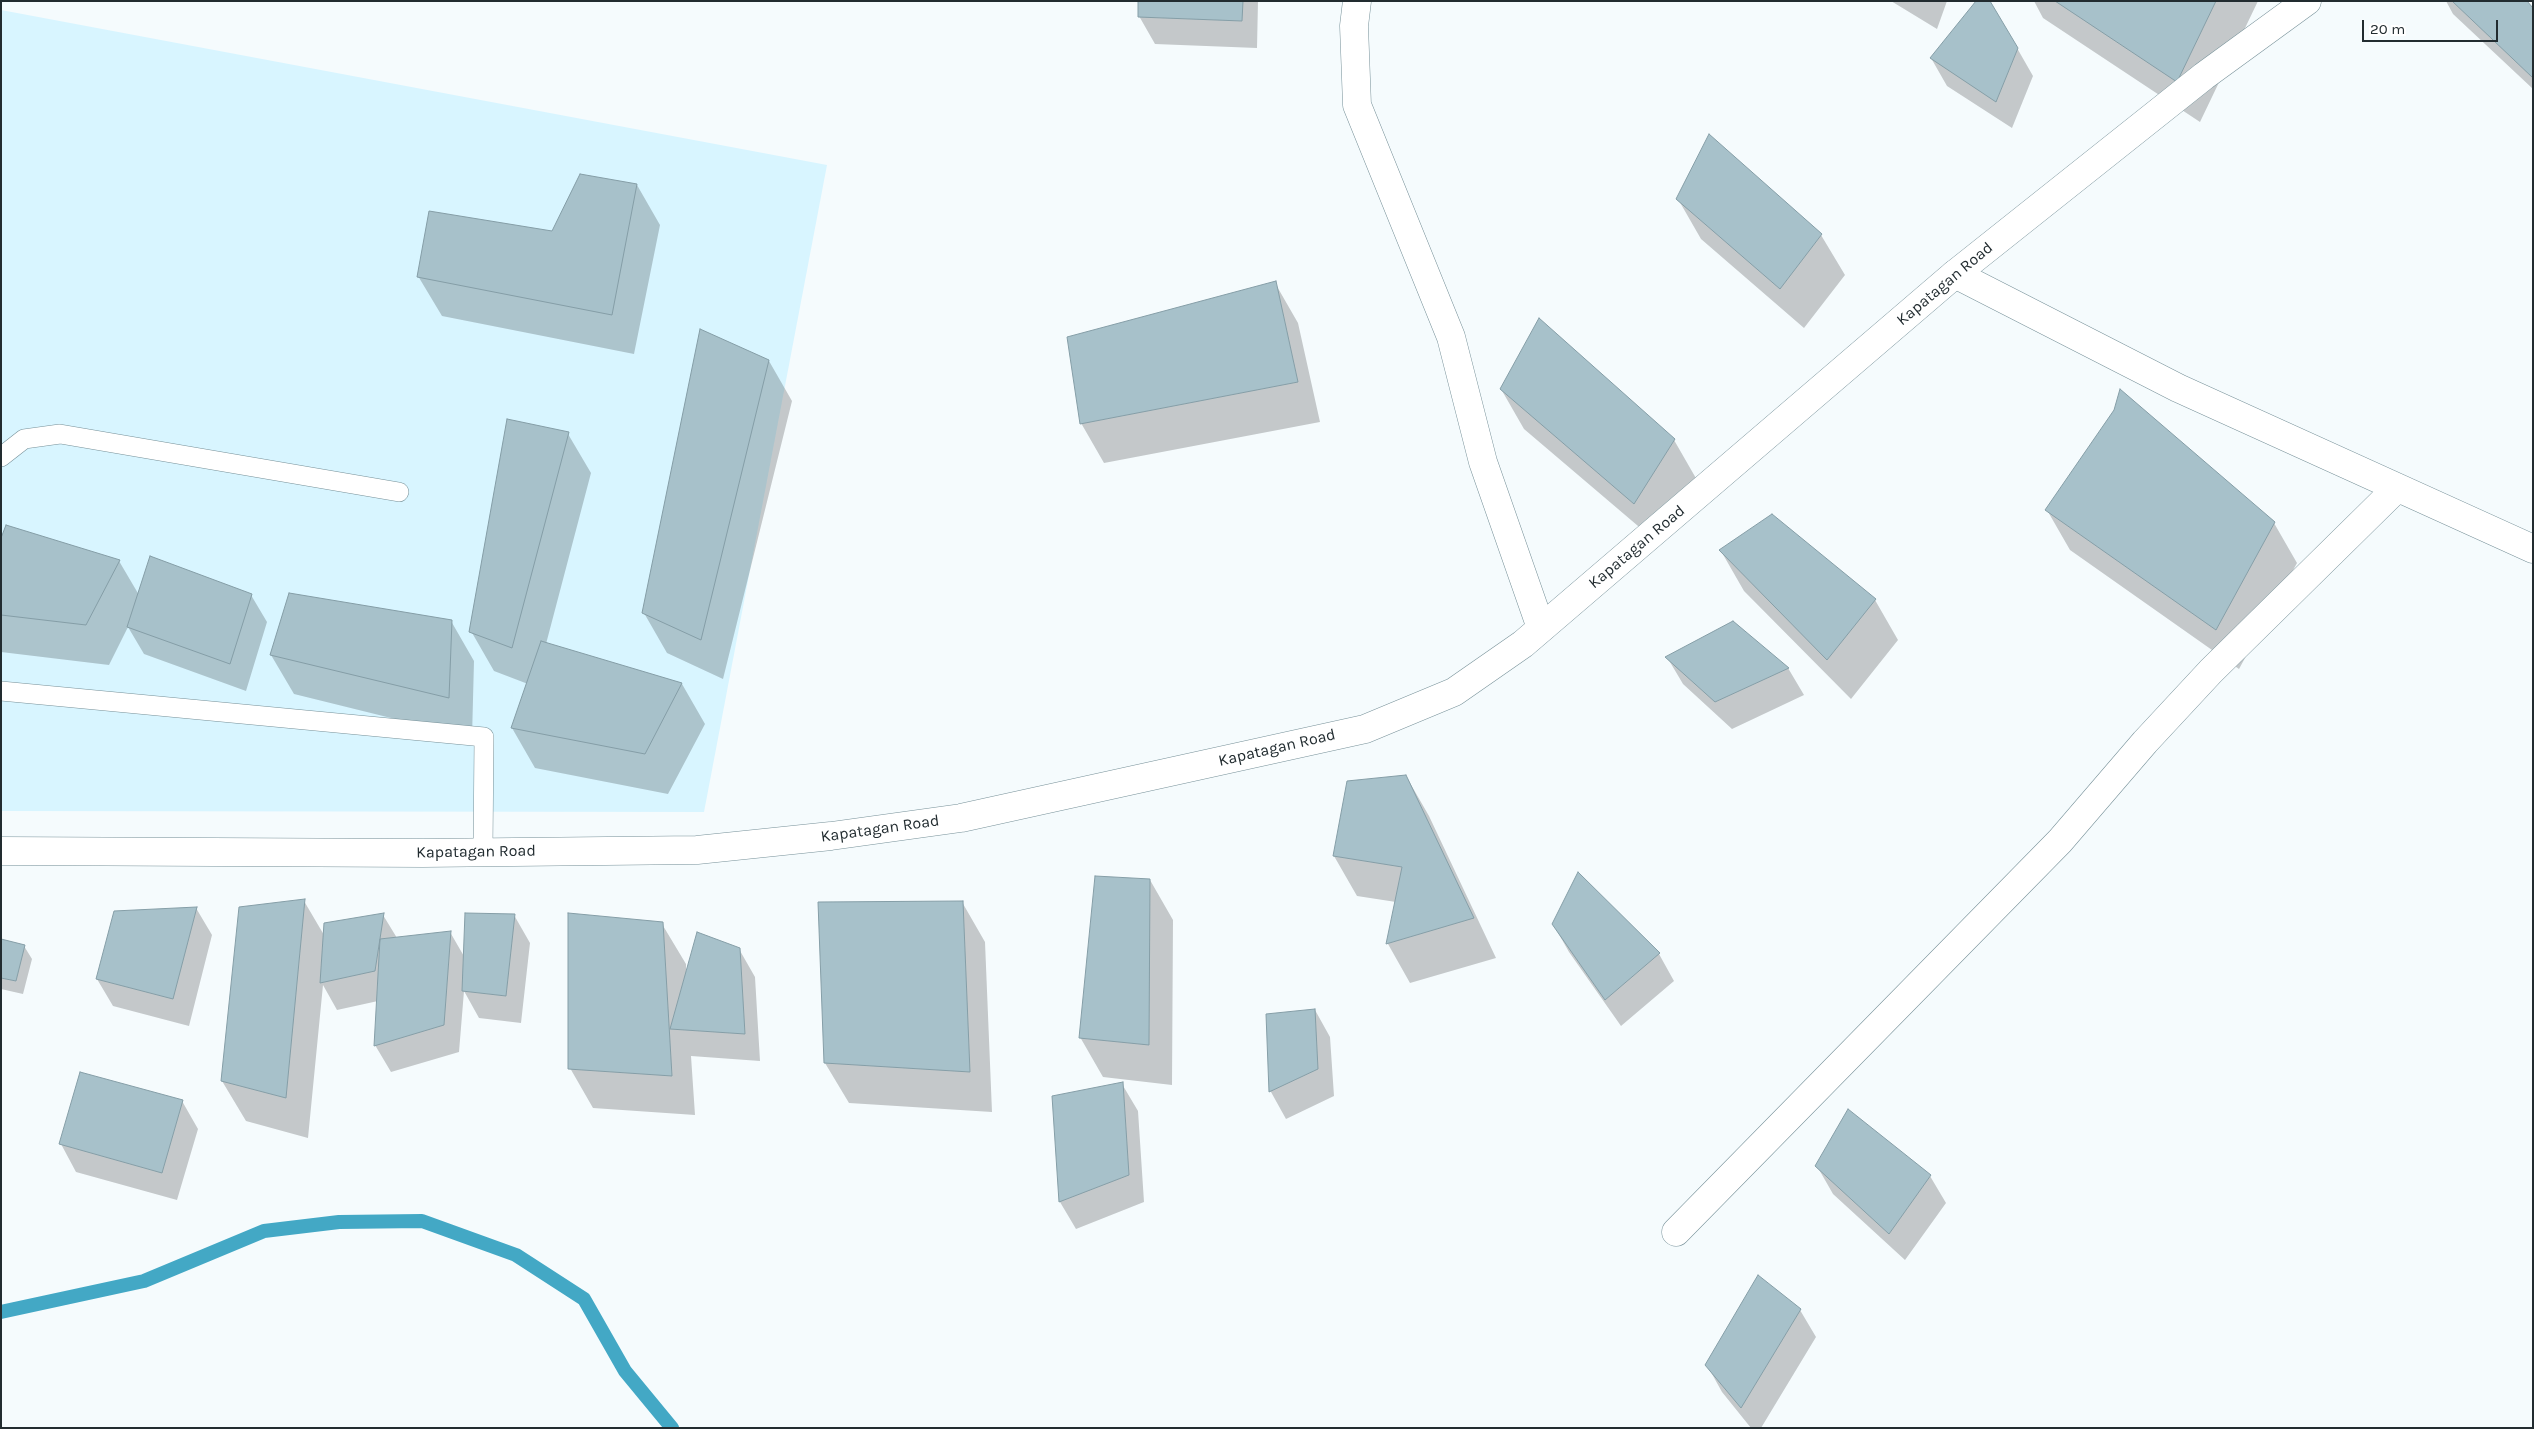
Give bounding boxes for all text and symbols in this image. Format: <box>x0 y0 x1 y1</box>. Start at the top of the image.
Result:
scale bar <box>2364 10 2500 42</box>
text: 20 m <box>2370 20 2405 38</box>
street label: Kapatagan Road <box>1893 238 1997 330</box>
street label: Kapatagan Road <box>1585 501 1689 593</box>
street label: Kapatagan Road <box>1217 725 1337 771</box>
street label: Kapatagan Road <box>819 811 941 847</box>
street label: Kapatagan Road <box>416 841 536 863</box>

